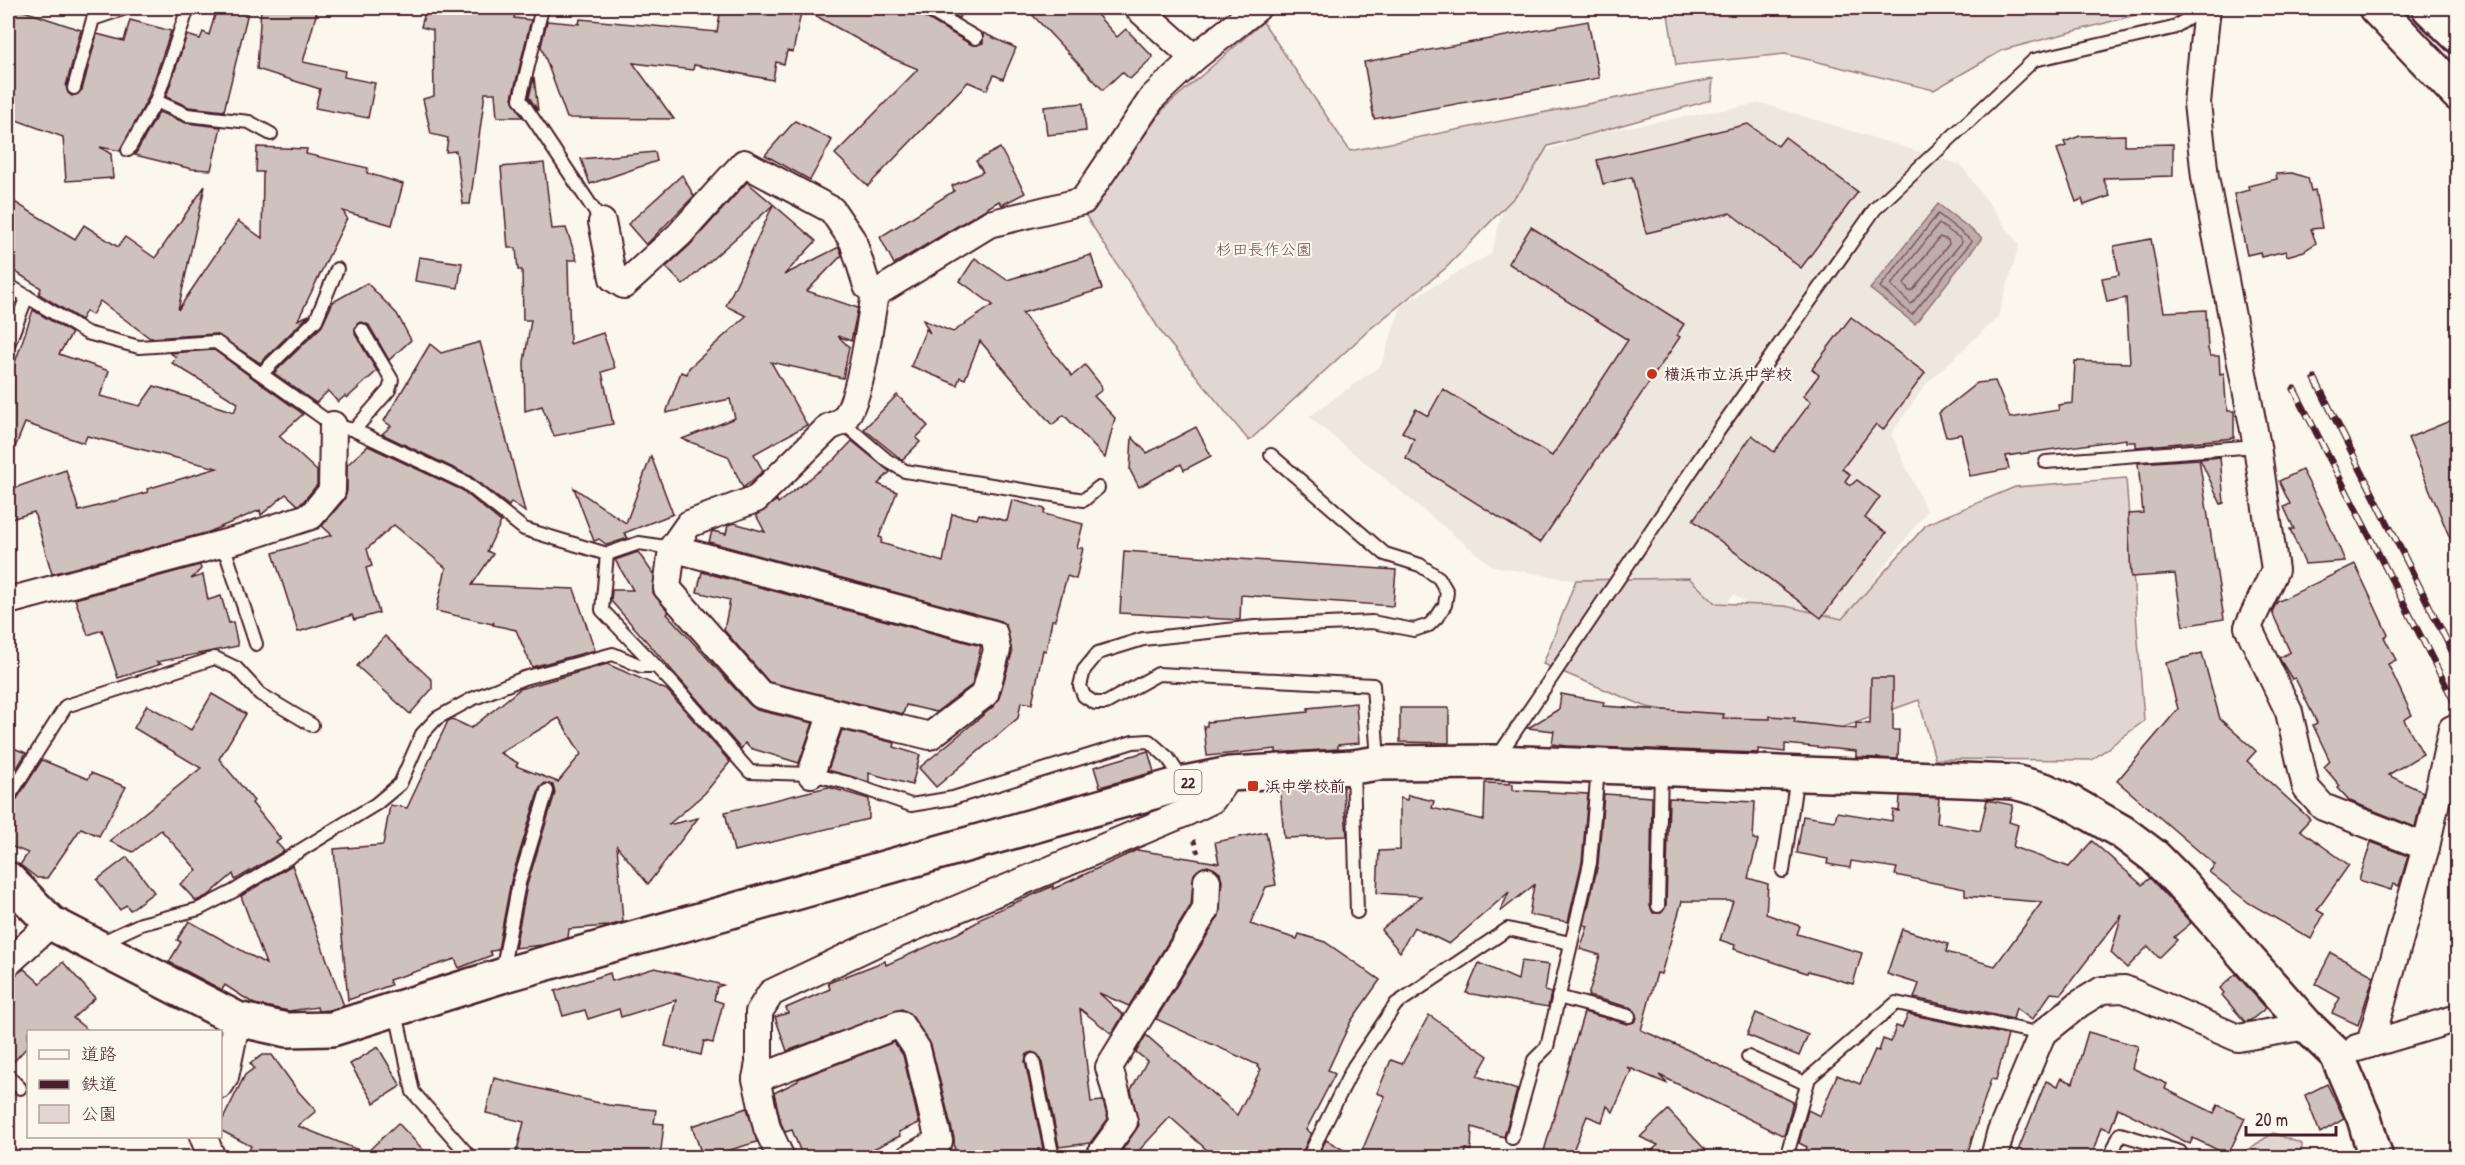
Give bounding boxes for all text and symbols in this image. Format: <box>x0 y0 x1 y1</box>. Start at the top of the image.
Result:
park label: 杉田長作公園 <box>1216 238 1312 260</box>
place label: 横浜市立浜中学校 <box>1664 363 1792 385</box>
marker: 横浜市立浜中学校 <box>1645 367 1659 381</box>
road number: 22 <box>1174 770 1202 794</box>
place label: 浜中学校前 <box>1265 775 1345 797</box>
marker: 浜中学校前 <box>1246 779 1260 793</box>
legend <box>27 1030 222 1138</box>
text: 道路 <box>81 1041 117 1066</box>
text: 鉄道 <box>81 1071 117 1096</box>
scale bar <box>2246 1099 2336 1137</box>
text: 公園 <box>81 1101 117 1126</box>
text: 20 m <box>2255 1107 2288 1132</box>

